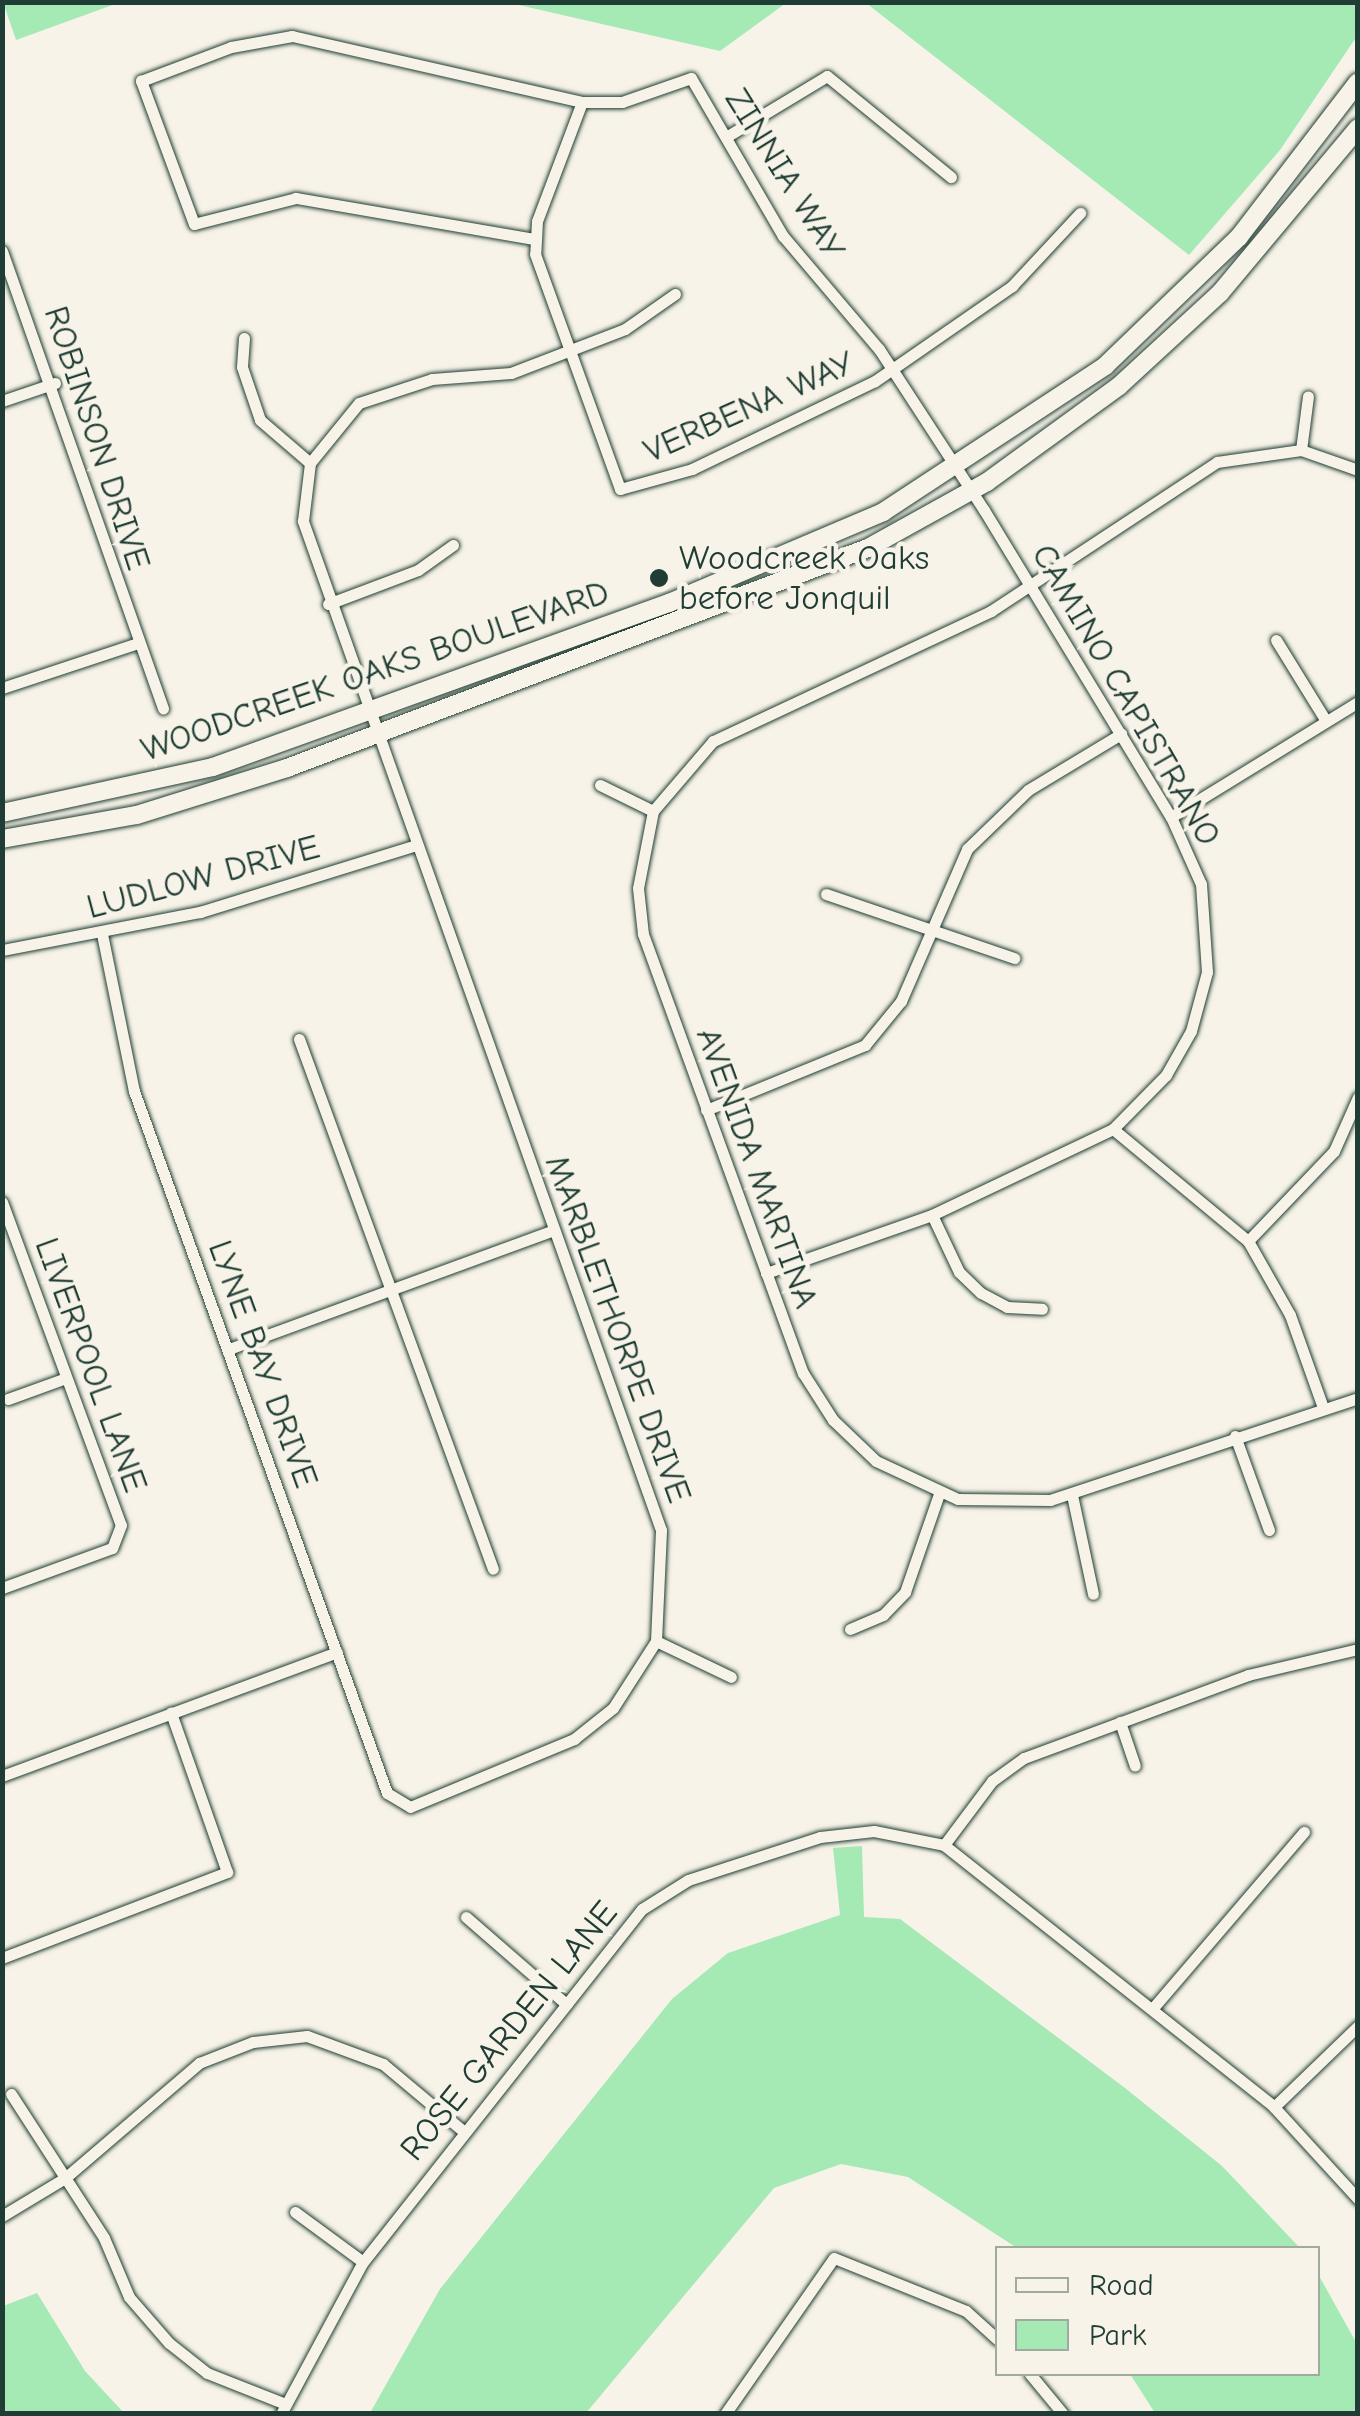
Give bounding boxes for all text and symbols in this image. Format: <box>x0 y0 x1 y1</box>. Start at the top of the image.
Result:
street label: ZINNIA WAY <box>716 81 854 267</box>
street label: ROBINSON DRIVE <box>35 301 159 575</box>
street label: VERBENA WAY <box>637 342 861 472</box>
place label: Woodcreek Oaks before Jonquil <box>679 537 929 619</box>
street label: CAMINO CAPISTRANO <box>1022 537 1230 853</box>
marker: Woodcreek Oaks before Jonquil <box>648 567 670 589</box>
street label: WOODCREEK OAKS BOULEVARD <box>136 571 614 771</box>
street label: LUDLOW DRIVE <box>82 826 324 928</box>
street label: AVENIDA MARTINA <box>687 1022 827 1314</box>
street label: MARBLETHORPE DRIVE <box>536 1150 700 1508</box>
street label: LIVERPOOL LANE <box>25 1232 157 1498</box>
street label: LYNE BAY DRIVE <box>199 1235 327 1493</box>
street label: ROSE GARDEN LANE <box>392 1893 626 2169</box>
legend <box>995 2246 1320 2376</box>
text: Road <box>1089 2268 1154 2303</box>
text: Park <box>1089 2318 1146 2353</box>

